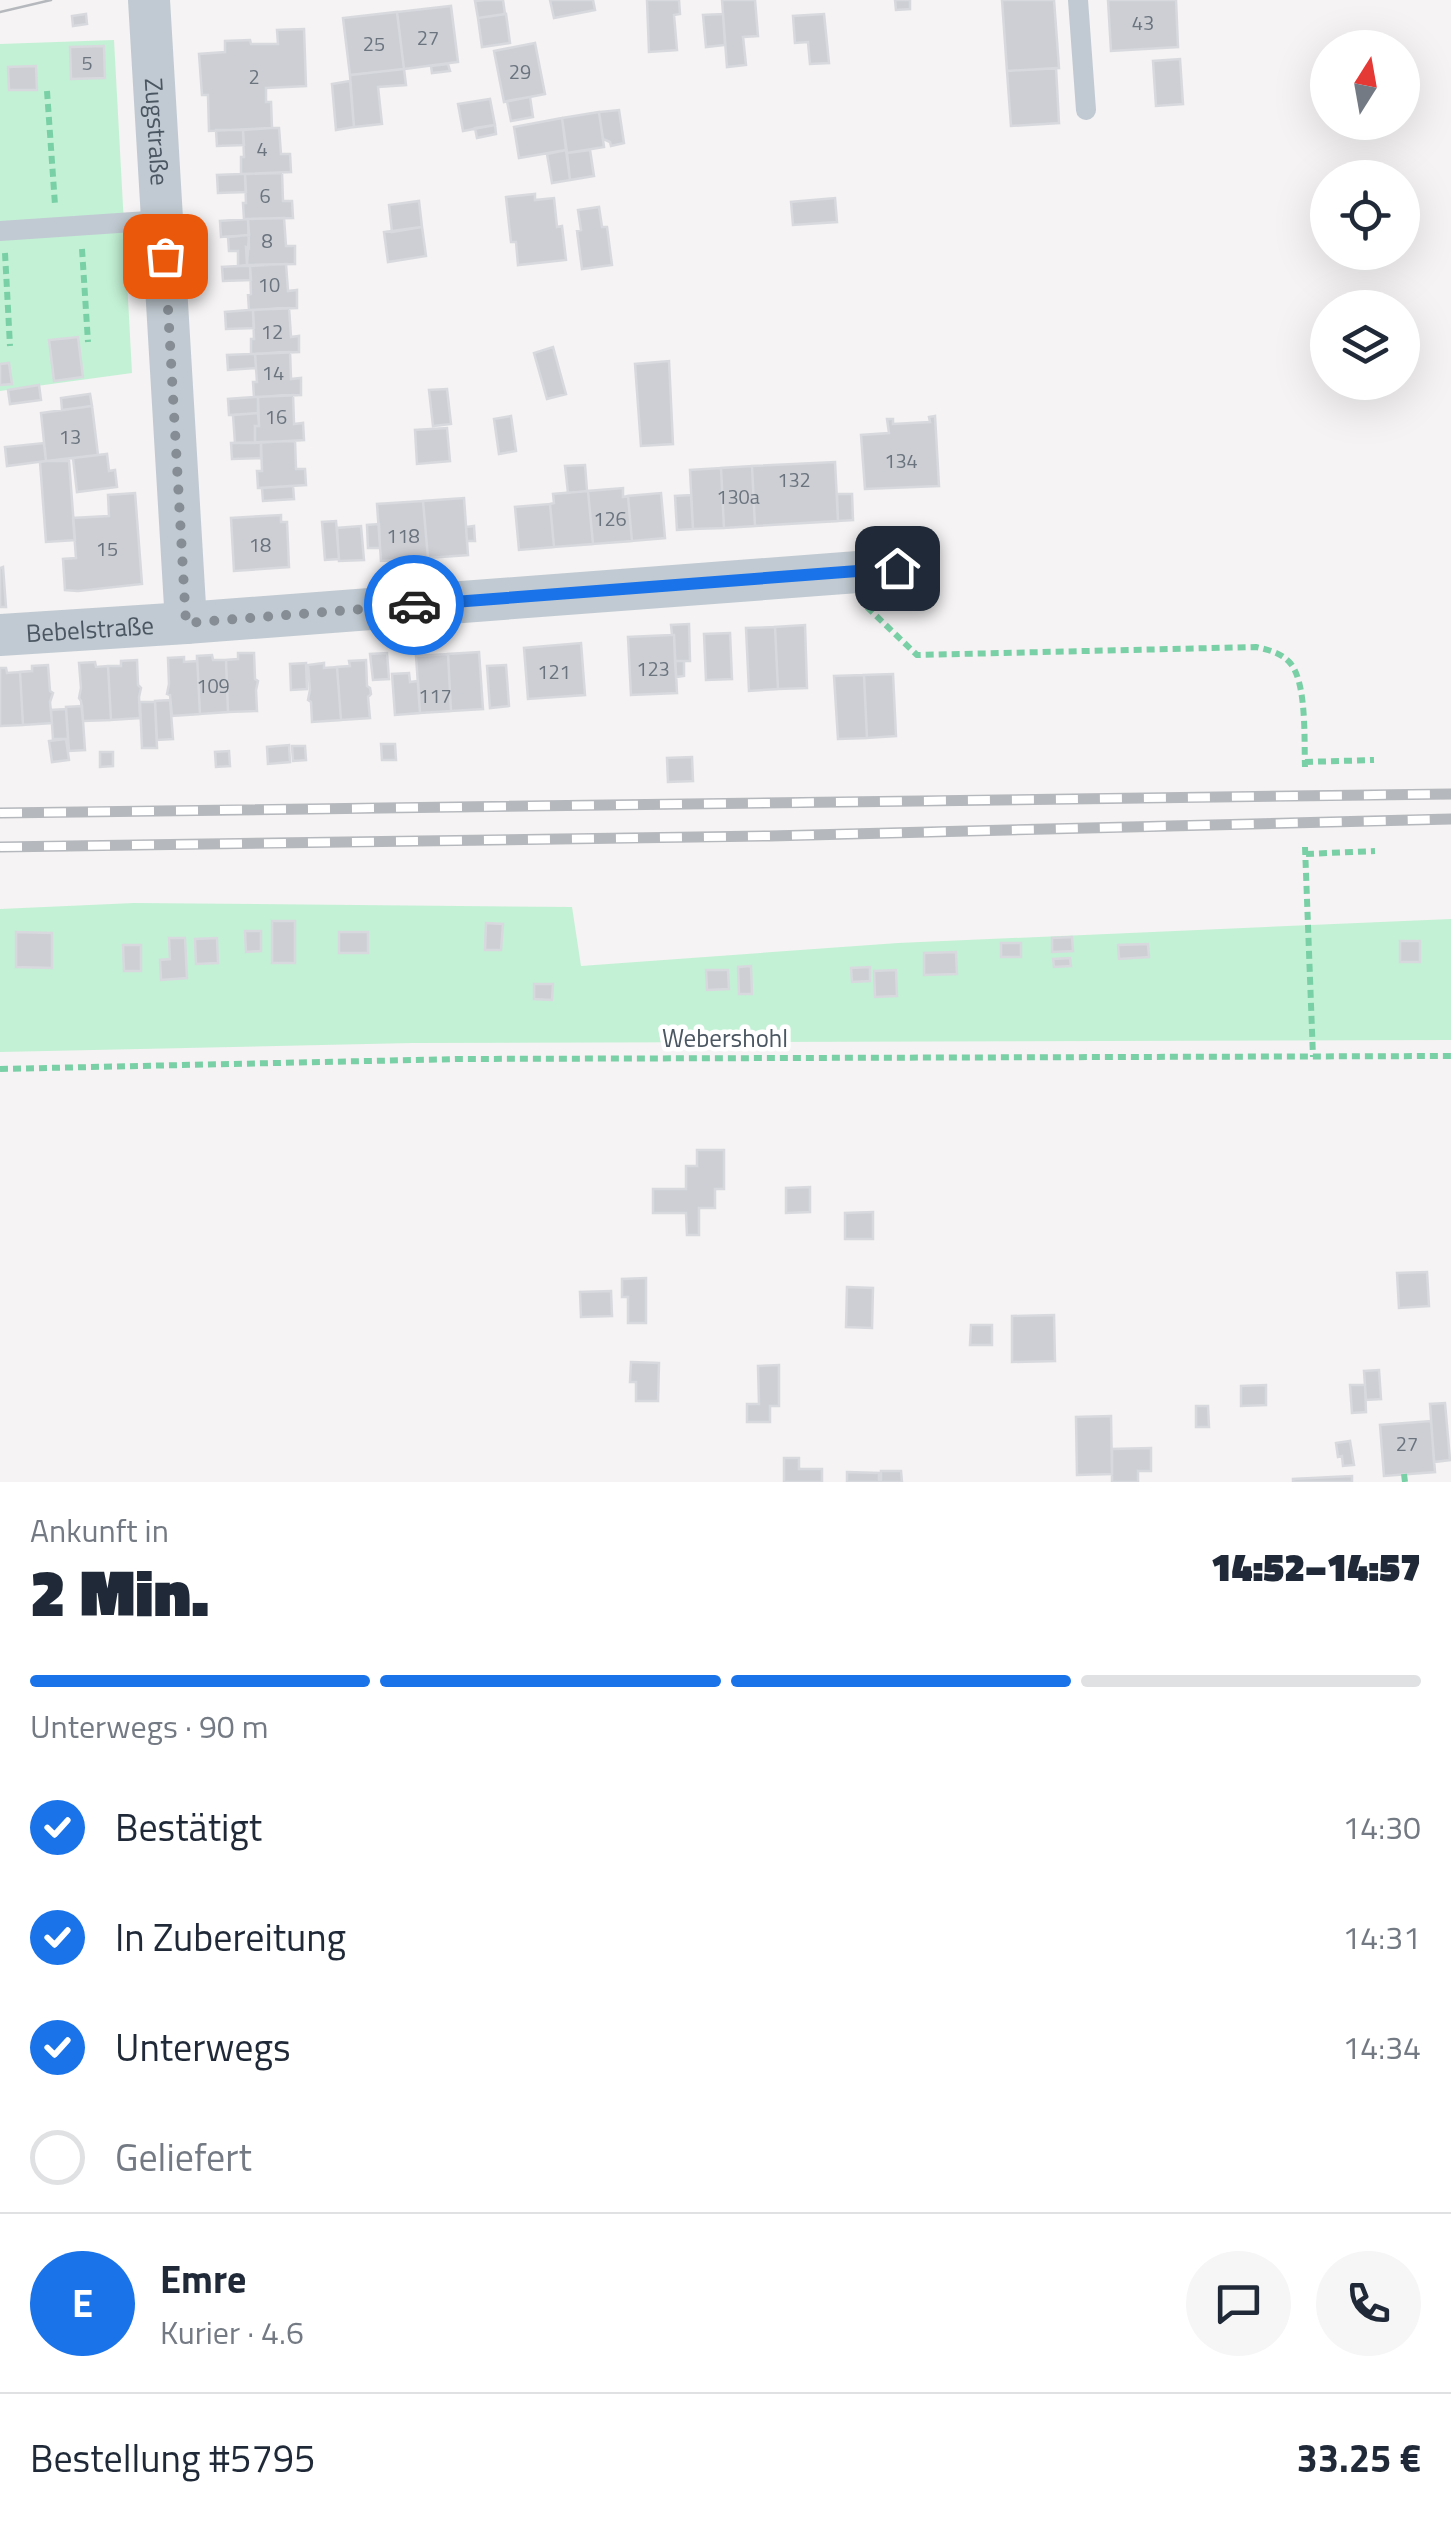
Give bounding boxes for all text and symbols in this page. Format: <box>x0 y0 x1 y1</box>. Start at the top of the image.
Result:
house number: 43 <box>1132 7 1154 38</box>
house number: 27 <box>417 22 439 53</box>
house number: 25 <box>363 28 385 59</box>
north arrow <box>1310 30 1420 140</box>
map controls <box>1310 30 1420 400</box>
house number: 5 <box>81 47 93 78</box>
house number: 29 <box>509 56 531 87</box>
house number: 2 <box>248 61 260 92</box>
street label: Zugstraße <box>135 77 179 187</box>
house number: 4 <box>256 133 268 164</box>
button: locate <box>1310 160 1420 270</box>
house number: 6 <box>259 180 271 211</box>
pin <box>123 214 208 299</box>
house number: 8 <box>261 225 273 256</box>
icon: bag <box>138 229 193 284</box>
house number: 10 <box>258 269 280 300</box>
button: layers <box>1310 290 1420 400</box>
house number: 12 <box>261 316 283 347</box>
house number: 14 <box>262 357 284 388</box>
house number: 16 <box>265 401 287 432</box>
house number: 13 <box>59 421 81 452</box>
house number: 134 <box>884 445 918 476</box>
house number: 132 <box>777 464 811 495</box>
house number: 130a <box>716 481 760 512</box>
house number: 126 <box>593 503 627 534</box>
house number: 118 <box>386 520 420 551</box>
pin <box>855 526 940 611</box>
house number: 18 <box>249 529 271 560</box>
house number: 15 <box>96 533 118 564</box>
icon: home <box>870 541 925 596</box>
courier <box>364 555 464 655</box>
icon: car <box>387 578 442 633</box>
street label: Bebelstraße <box>25 606 155 652</box>
house number: 123 <box>636 653 670 684</box>
house number: 121 <box>537 656 571 687</box>
house number: 109 <box>196 670 230 701</box>
house number: 117 <box>418 680 452 711</box>
street label: Webershohl <box>662 1019 788 1057</box>
house number: 27 <box>1396 1428 1418 1459</box>
text: Ankunft in <box>30 1506 169 1554</box>
text: 14:52–14:57 <box>1211 1538 1421 1596</box>
text: 2 Min. <box>30 1542 209 1641</box>
text: Unterwegs · 90 m <box>30 1702 269 1750</box>
text: Bestätigt <box>115 1798 262 1856</box>
icon: check <box>30 1800 85 1855</box>
text: 14:30 <box>1342 1803 1421 1851</box>
text: In Zubereitung <box>115 1908 346 1966</box>
icon: check <box>30 1910 85 1965</box>
text: 14:31 <box>1342 1913 1421 1961</box>
text: Unterwegs <box>115 2018 291 2076</box>
icon: check <box>30 2020 85 2075</box>
text: 14:34 <box>1342 2023 1421 2071</box>
text: Geliefert <box>115 2128 252 2186</box>
text: Emre <box>160 2250 246 2308</box>
button: chat <box>1186 2251 1291 2356</box>
button: phone <box>1316 2251 1421 2356</box>
text: E <box>72 2274 93 2332</box>
text: Kurier · 4.6 <box>160 2308 304 2356</box>
text: Bestellung #5795 <box>30 2429 315 2487</box>
text: 33.25 € <box>1297 2429 1421 2487</box>

